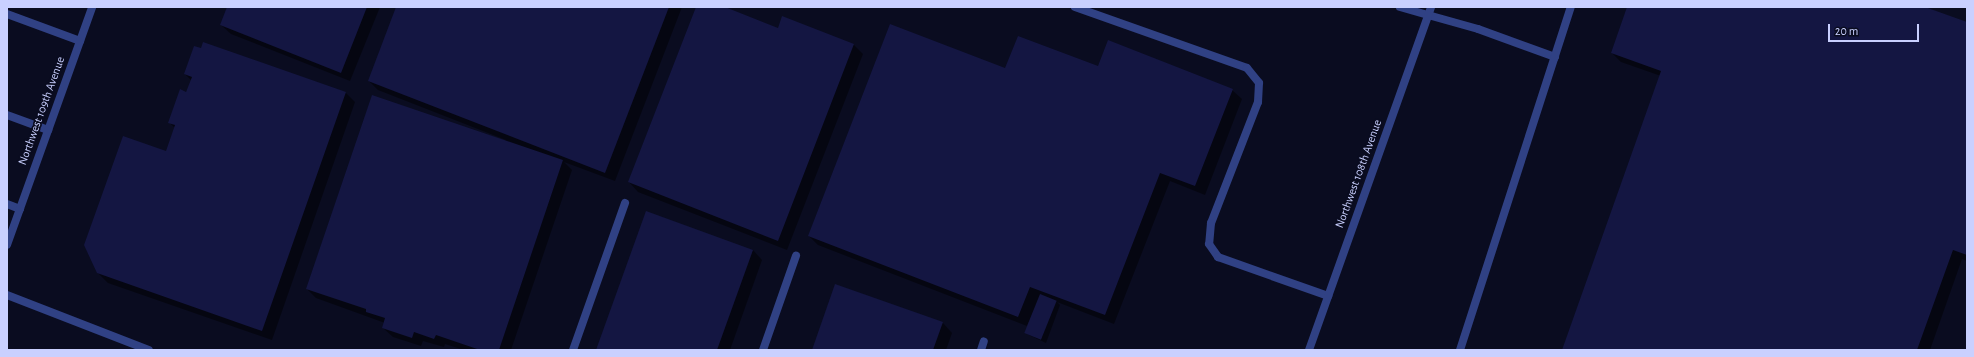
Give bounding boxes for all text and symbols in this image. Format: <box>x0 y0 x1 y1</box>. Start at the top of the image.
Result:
scale bar <box>1830 16 1921 42</box>
text: 20 m <box>1835 25 1858 37</box>
street label: Northwest 109th Avenue <box>16 55 68 167</box>
street label: Northwest 108th Avenue <box>1333 118 1385 230</box>

